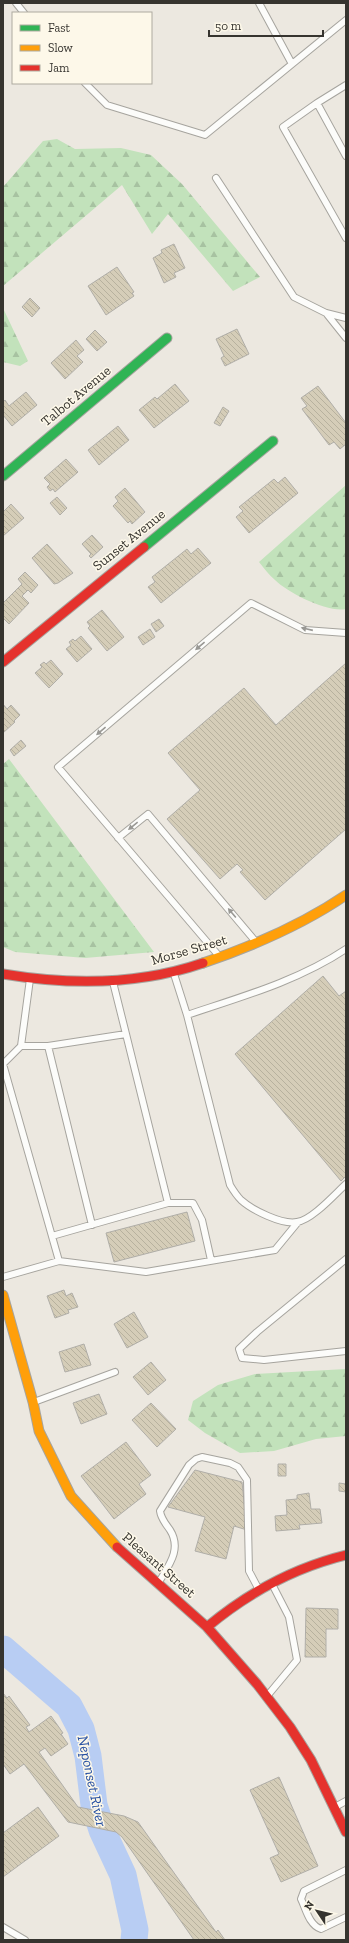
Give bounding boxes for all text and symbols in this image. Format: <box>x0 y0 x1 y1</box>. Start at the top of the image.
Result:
legend <box>12 12 152 84</box>
scale bar <box>209 12 323 38</box>
text: 50 m <box>215 19 242 33</box>
text: Fast <box>48 21 71 35</box>
text: Slow <box>48 41 74 55</box>
text: Jam <box>48 61 70 75</box>
street label: Talbot Avenue <box>38 362 115 430</box>
street label: Sunset Avenue <box>89 505 169 574</box>
one-way arrow <box>301 625 314 631</box>
one-way arrow <box>194 642 205 651</box>
one-way arrow <box>95 726 106 735</box>
one-way arrow <box>127 821 138 830</box>
one-way arrow <box>227 908 236 918</box>
street label: Morse Street <box>149 931 230 969</box>
street label: Pleasant Street <box>119 1529 200 1602</box>
water label: Neponset River <box>74 1734 111 1829</box>
north arrow <box>297 1891 337 1931</box>
text: N <box>301 1898 317 1913</box>

